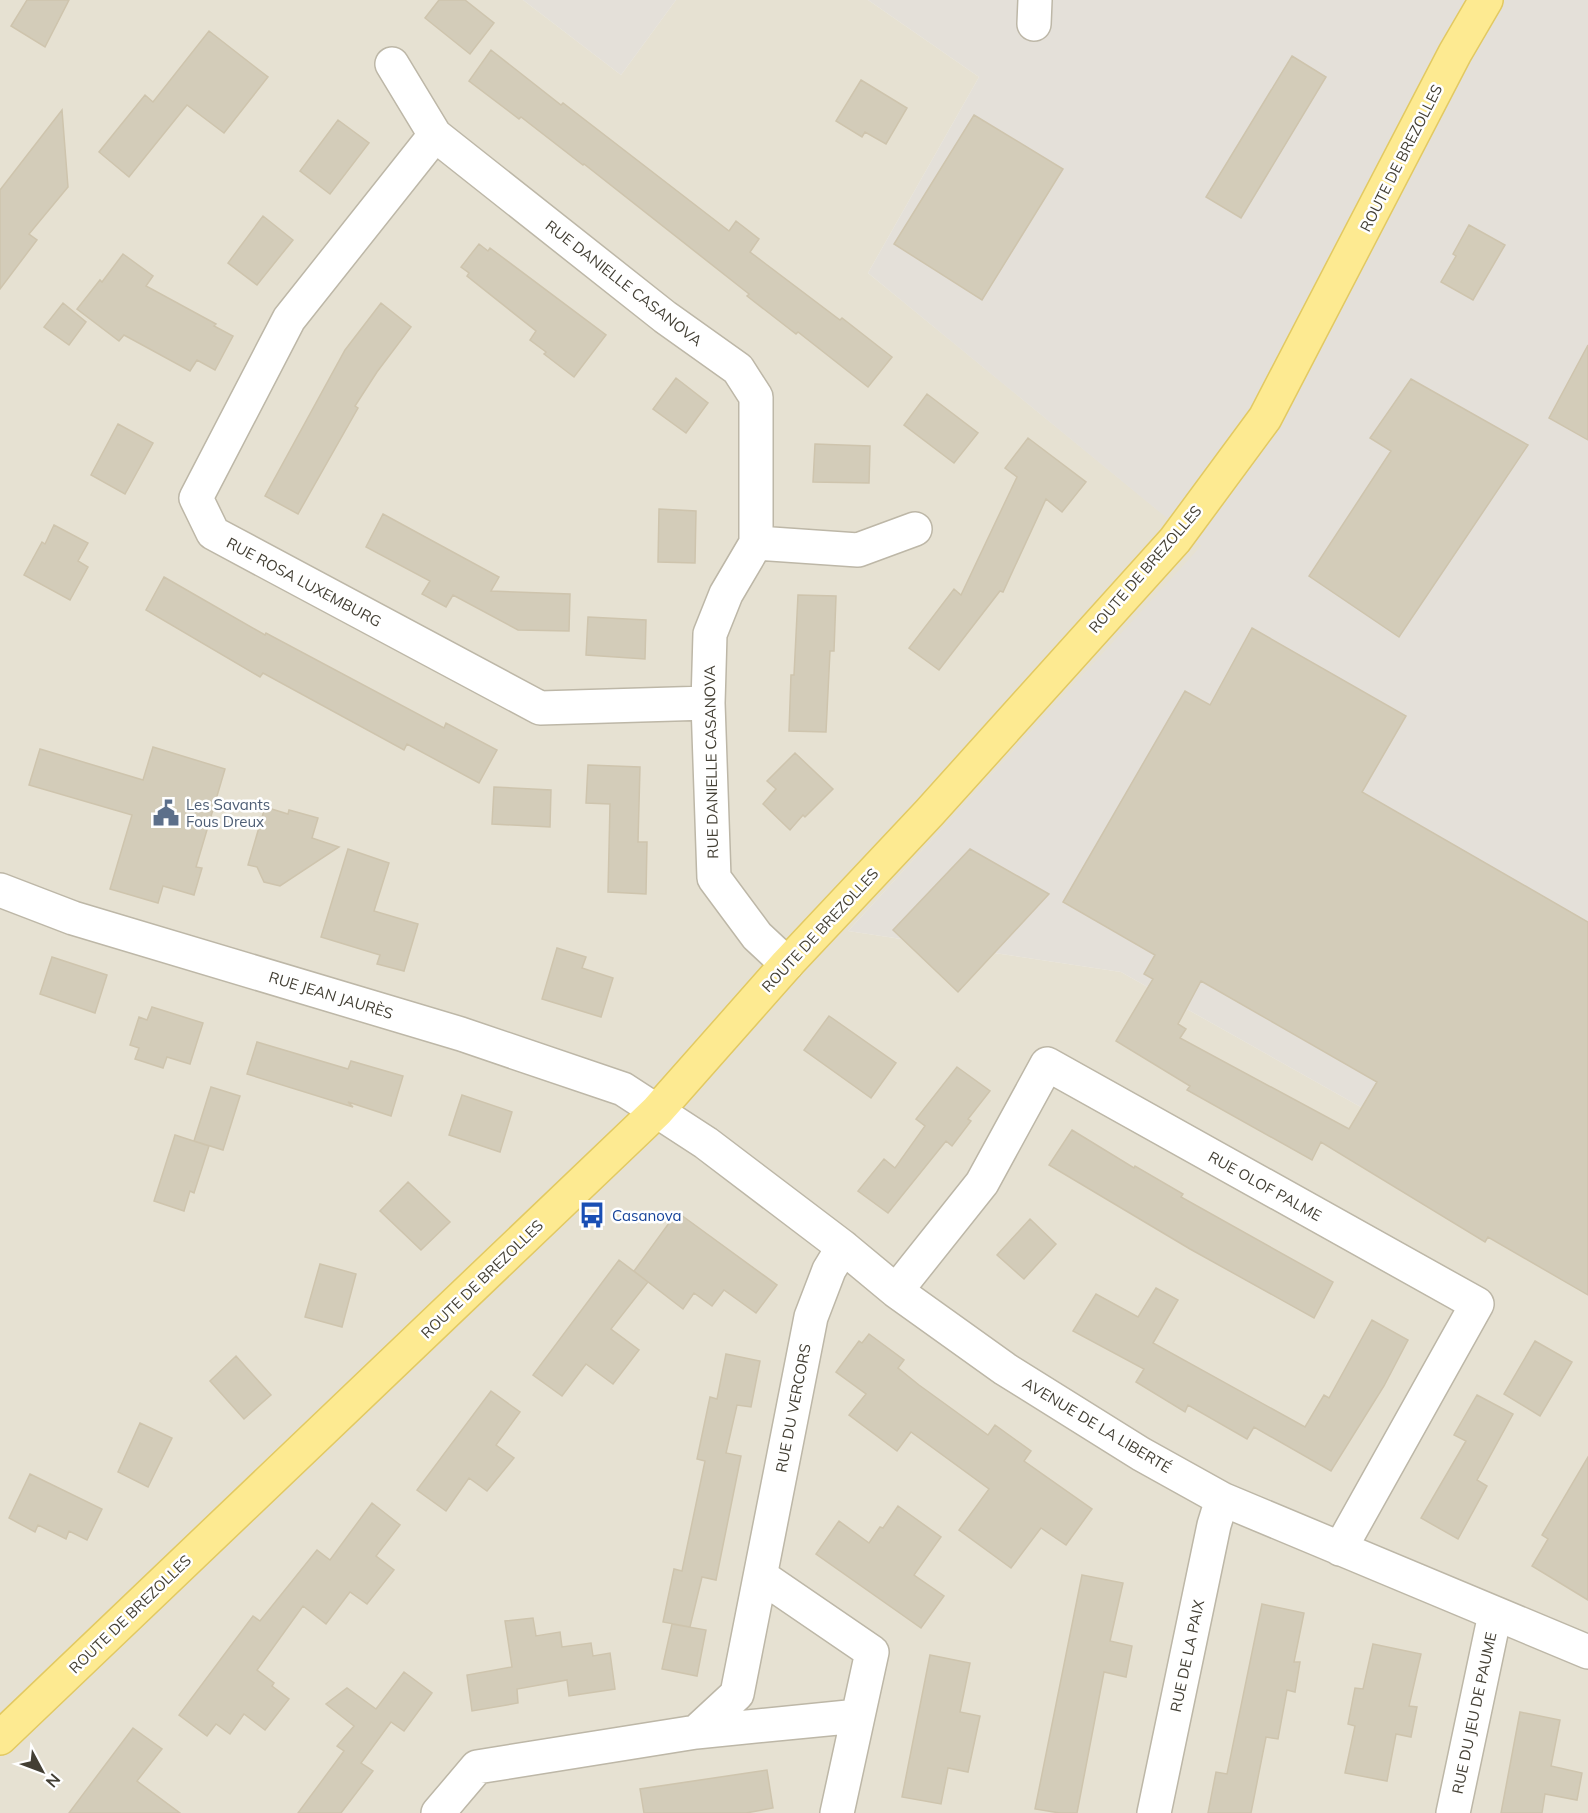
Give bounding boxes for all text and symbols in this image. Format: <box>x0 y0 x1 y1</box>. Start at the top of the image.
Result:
street label: ROUTE DE BREZOLLES <box>1356 81 1446 235</box>
street label: RUE DANIELLE CASANOVA <box>542 216 706 350</box>
street label: ROUTE DE BREZOLLES <box>1084 501 1206 637</box>
street label: RUE ROSA LUXEMBURG <box>223 533 385 631</box>
street label: RUE DANIELLE CASANOVA <box>700 665 722 859</box>
place label: Les Savants Fous Dreux <box>186 795 270 831</box>
public building icon: Les Savants Fous Dreux <box>151 798 181 828</box>
street label: ROUTE DE BREZOLLES <box>758 864 882 996</box>
street label: RUE JEAN JAURÈS <box>267 967 395 1023</box>
street label: RUE OLOF PALME <box>1205 1147 1325 1225</box>
bus stop icon: Casanova <box>577 1200 607 1230</box>
place label: Casanova <box>612 1206 682 1225</box>
street label: ROUTE DE BREZOLLES <box>417 1216 547 1342</box>
street label: RUE DU VERCORS <box>771 1342 815 1474</box>
street label: AVENUE DE LA LIBERTÉ <box>1019 1373 1175 1477</box>
street label: ROUTE DE BREZOLLES <box>65 1551 195 1677</box>
street label: RUE DE LA PAIX <box>1166 1598 1208 1714</box>
street label: RUE DU JEU DE PAUME <box>1448 1630 1500 1796</box>
north arrow <box>12 1741 72 1801</box>
text: N <box>42 1770 65 1792</box>

